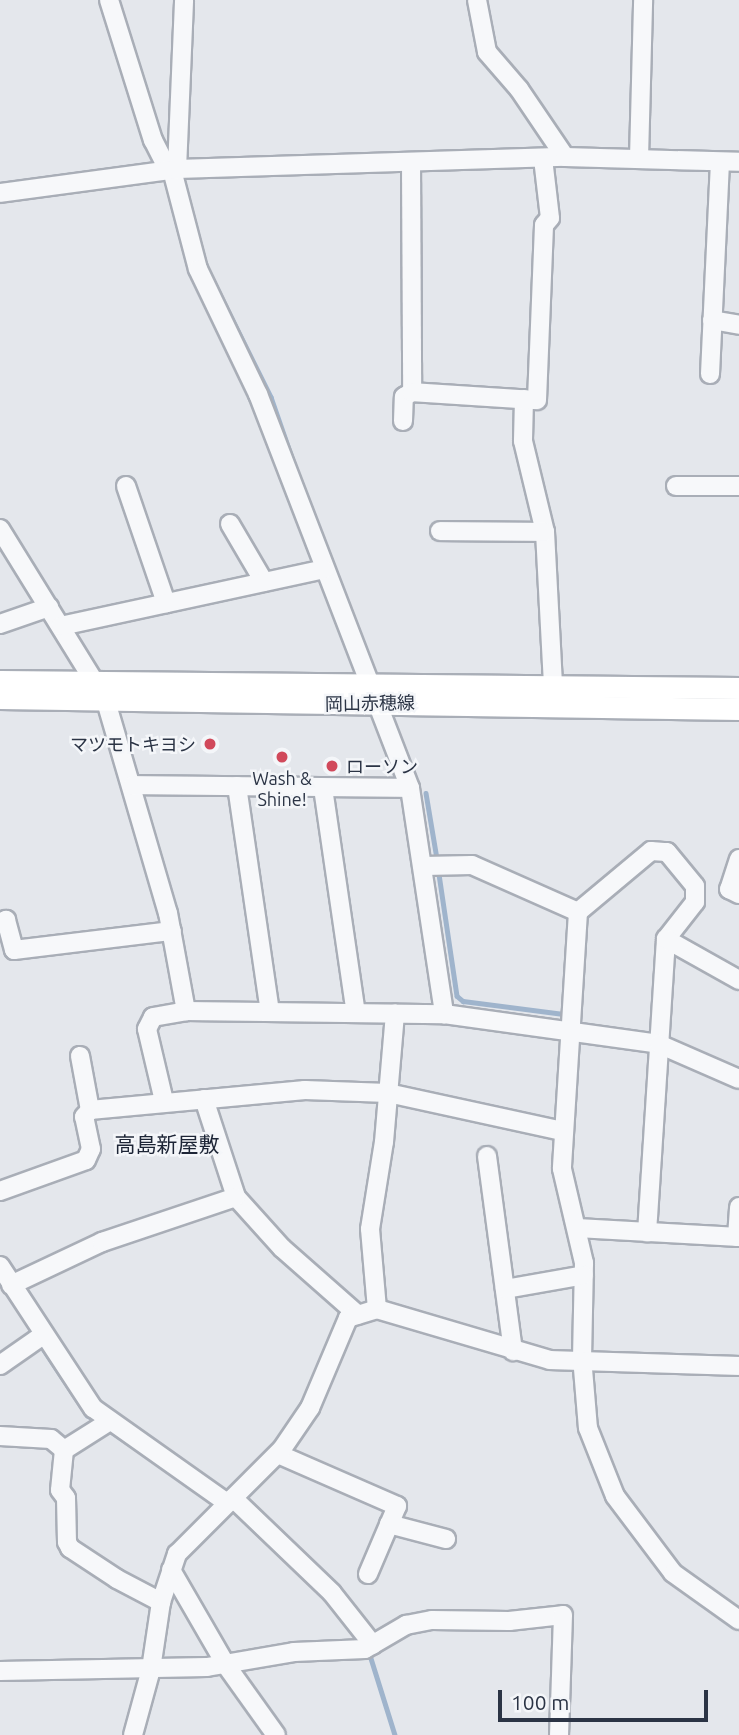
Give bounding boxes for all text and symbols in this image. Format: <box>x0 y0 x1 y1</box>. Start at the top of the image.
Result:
street label: 岡山赤穂線 <box>325 691 415 715</box>
place label: マツモトキヨシ <box>70 733 196 755</box>
marker: マツモトキヨシ <box>202 736 218 752</box>
marker: Wash & Shine! <box>274 749 290 765</box>
place label: ローソン <box>346 755 418 777</box>
marker: ローソン <box>324 758 340 774</box>
place label: Wash & Shine! <box>252 768 312 810</box>
district label: 高島新屋敷 <box>115 1131 219 1157</box>
scale bar <box>501 1676 711 1720</box>
text: 100 m <box>511 1690 569 1714</box>

